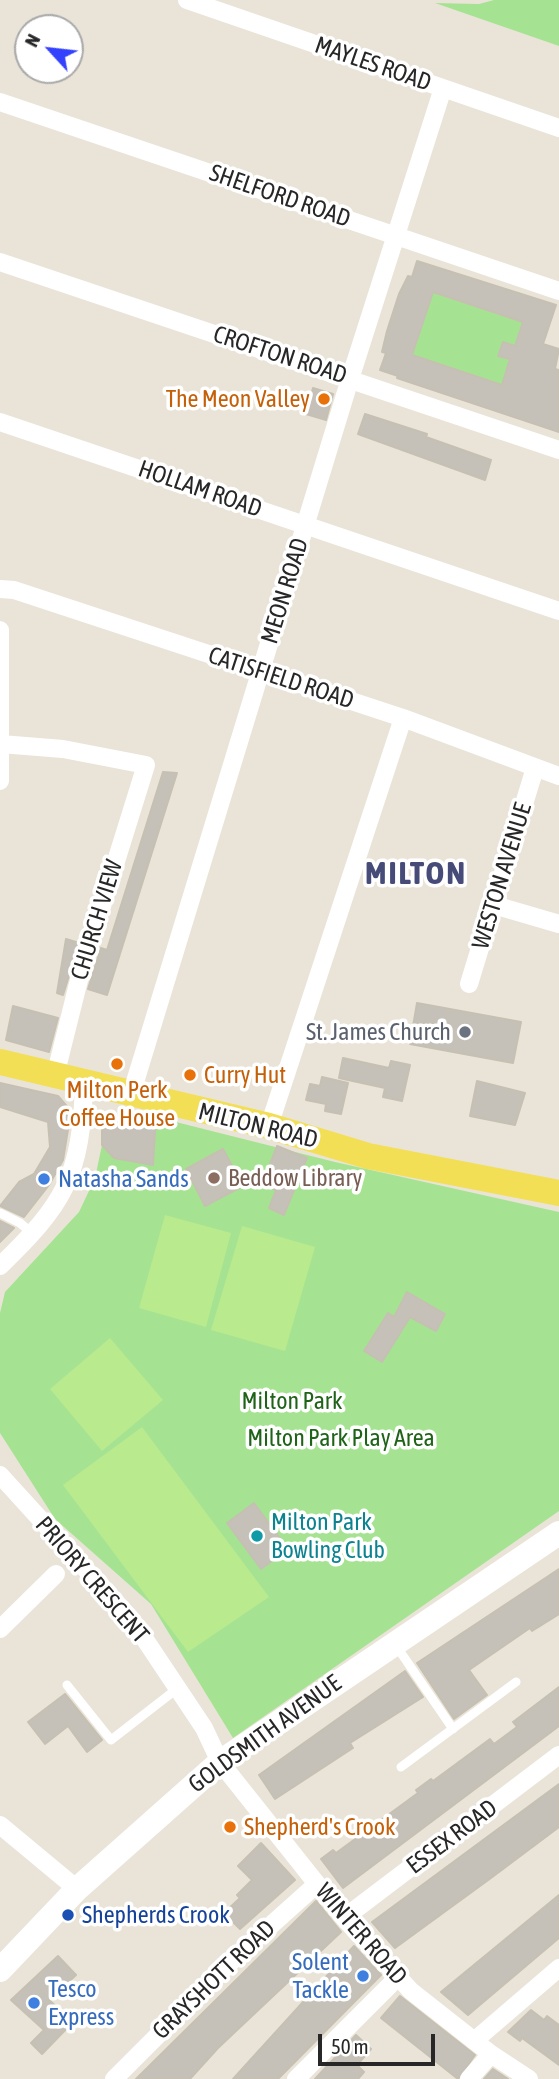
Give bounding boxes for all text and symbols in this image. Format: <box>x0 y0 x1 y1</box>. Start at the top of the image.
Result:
north arrow <box>14 14 84 84</box>
text: N <box>20 30 44 50</box>
street label: MAYLES ROAD <box>311 31 435 97</box>
street label: SHELFORD ROAD <box>206 158 354 234</box>
street label: CROFTON ROAD <box>210 320 350 390</box>
place label: The Meon Valley <box>166 385 310 413</box>
marker: The Meon Valley <box>316 391 332 407</box>
street label: HOLLAM ROAD <box>134 454 266 524</box>
street label: MEON ROAD <box>255 535 315 647</box>
street label: CATISFIELD ROAD <box>205 641 357 715</box>
street label: WESTON AVENUE <box>466 800 538 952</box>
district label: MILTON <box>366 855 466 893</box>
street label: CHURCH VIEW <box>65 856 129 984</box>
place label: St. James Church <box>306 1018 451 1046</box>
marker: St. James Church <box>457 1024 473 1040</box>
marker: Milton Perk Coffee House <box>109 1056 125 1072</box>
place label: Curry Hut <box>204 1061 286 1089</box>
marker: Curry Hut <box>182 1067 198 1083</box>
place label: Milton Perk Coffee House <box>59 1076 175 1132</box>
street label: MILTON ROAD <box>195 1097 321 1155</box>
place label: Beddow Library <box>228 1164 362 1192</box>
place label: Natasha Sands <box>58 1165 189 1193</box>
marker: Beddow Library <box>206 1170 222 1186</box>
marker: Natasha Sands <box>36 1171 52 1187</box>
park label: Milton Park <box>242 1387 342 1415</box>
park label: Milton Park Play Area <box>247 1424 435 1452</box>
place label: Milton Park Bowling Club <box>271 1508 385 1564</box>
street label: PRIORY CRESCENT <box>29 1511 155 1649</box>
marker: Milton Park Bowling Club <box>249 1528 265 1544</box>
street label: GOLDSMITH AVENUE <box>183 1669 347 1799</box>
street label: ESSEX ROAD <box>401 1794 503 1880</box>
place label: Shepherd's Crook <box>244 1813 396 1841</box>
marker: Shepherd's Crook <box>222 1819 238 1835</box>
street label: WINTER ROAD <box>309 1877 413 1991</box>
place label: Shepherds Crook <box>82 1901 230 1929</box>
marker: Shepherds Crook <box>60 1907 76 1923</box>
street label: GRAYSHOTT ROAD <box>147 1914 281 2046</box>
place label: Solent Tackle <box>292 1948 349 2004</box>
marker: Solent Tackle <box>355 1968 371 1984</box>
place label: Tesco Express <box>48 1975 114 2031</box>
marker: Tesco Express <box>26 1995 42 2011</box>
scale bar <box>321 2020 438 2064</box>
text: 50 m <box>331 2034 369 2058</box>

